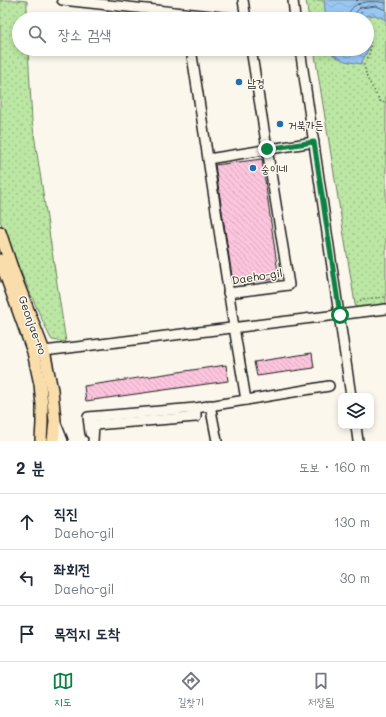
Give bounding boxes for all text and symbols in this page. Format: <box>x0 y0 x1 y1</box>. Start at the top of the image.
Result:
search box <box>12 12 374 56</box>
icon: search <box>26 23 48 45</box>
text: 장소 검색 <box>58 24 111 44</box>
place label: 남경 <box>247 75 265 90</box>
marker: 남경 <box>234 77 244 87</box>
place label: 거북가든 <box>288 117 324 132</box>
marker: 거북가든 <box>275 119 285 129</box>
route end <box>258 140 276 158</box>
place label: 숭이네 <box>261 161 288 176</box>
marker: 숭이네 <box>248 163 258 173</box>
street label: Daeho-gil <box>231 265 283 287</box>
street label: Geonjae-ro <box>15 293 51 357</box>
route start <box>331 306 349 324</box>
map controls <box>338 393 374 429</box>
button: layers <box>338 393 374 429</box>
text: 2 분 <box>16 456 45 478</box>
text: 도보 · 160 m <box>299 458 370 475</box>
text: 직진 <box>54 503 78 523</box>
icon: ahead <box>16 511 38 533</box>
text: 130 m <box>334 513 370 530</box>
text: Daeho-gil <box>54 524 114 541</box>
text: 좌회전 <box>54 559 90 579</box>
icon: left <box>16 567 38 589</box>
text: 30 m <box>340 569 370 586</box>
text: Daeho-gil <box>54 580 114 597</box>
icon: arrive <box>16 623 38 645</box>
text: 목적지 도착 <box>54 623 120 643</box>
tab: 지도 <box>52 670 74 710</box>
tab: 길찾기 <box>177 670 204 710</box>
tab: 저장됨 <box>308 670 334 710</box>

